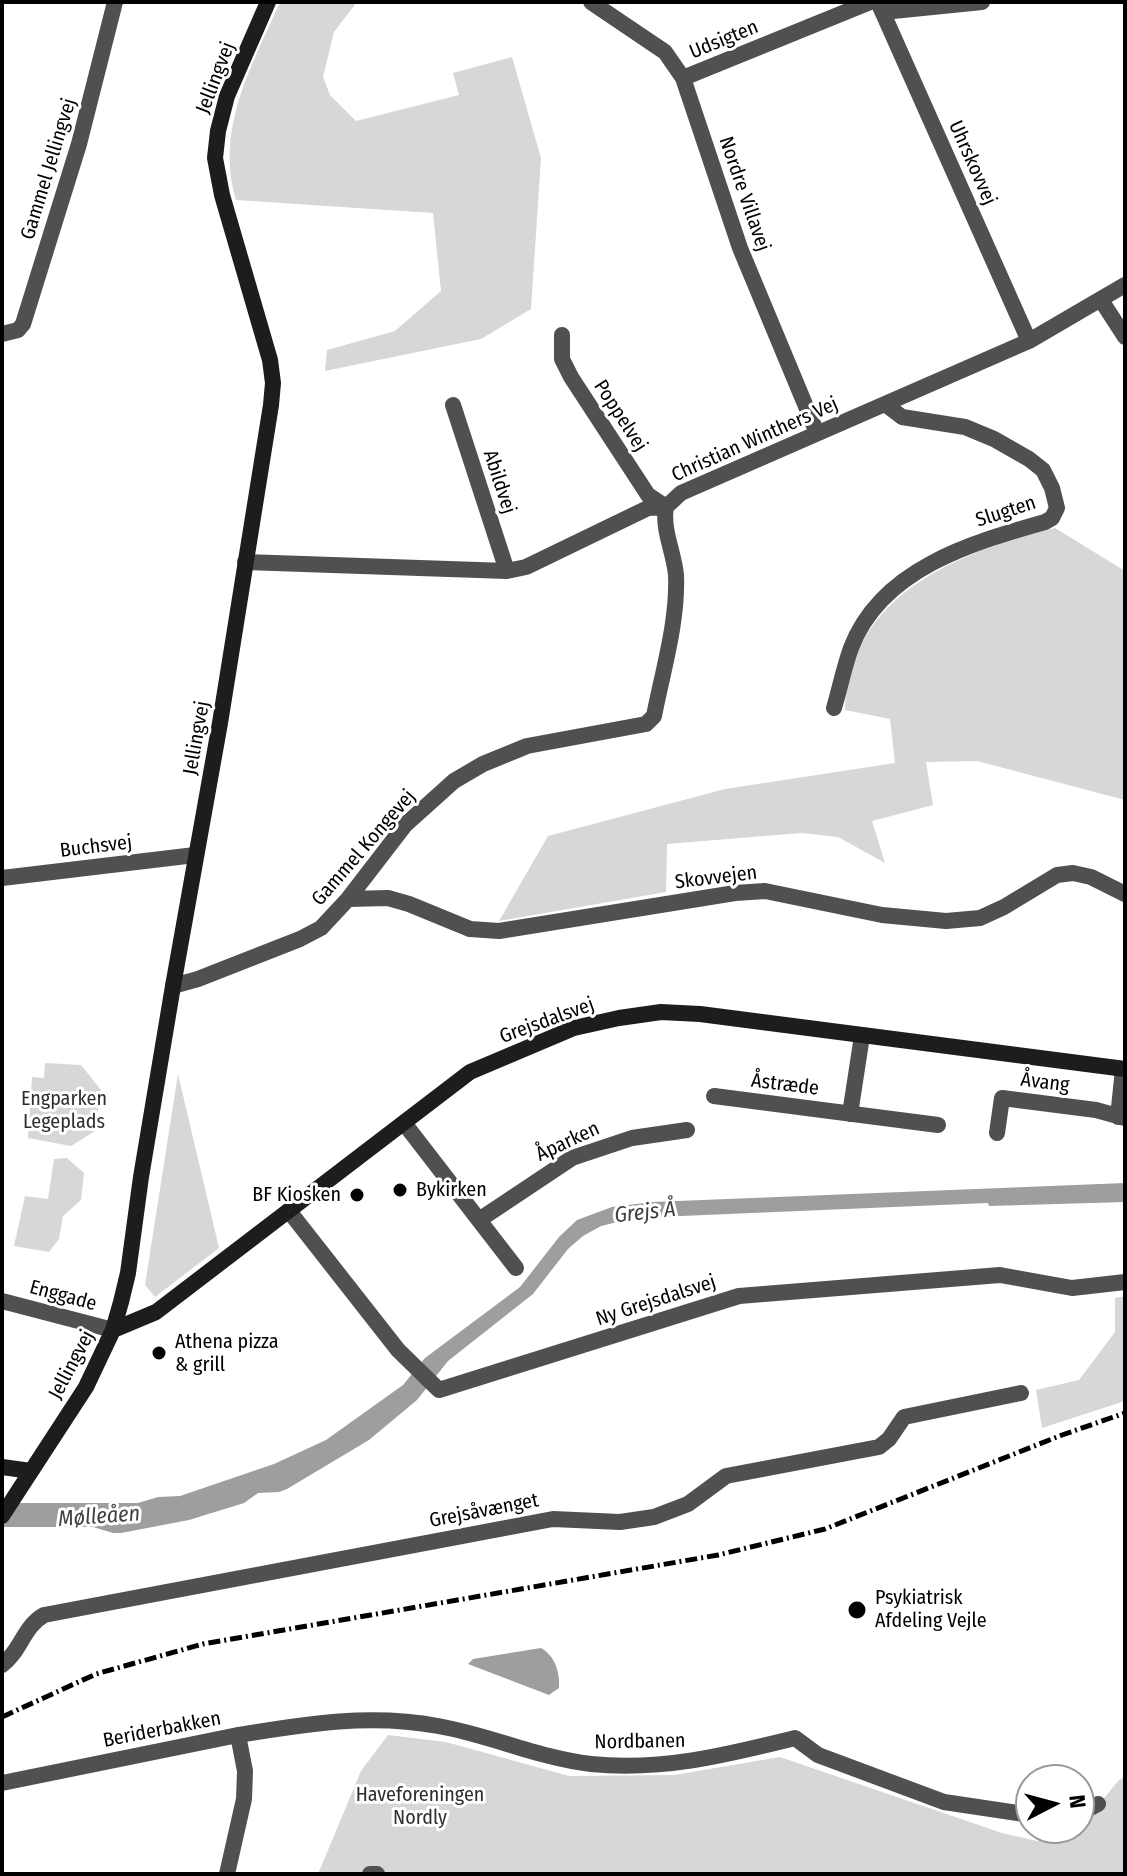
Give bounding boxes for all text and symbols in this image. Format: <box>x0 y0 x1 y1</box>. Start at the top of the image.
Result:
street label: Udsigten <box>686 15 762 65</box>
street label: Jellingvej <box>191 39 241 117</box>
street label: Gammel Jellingvej <box>16 95 82 243</box>
street label: Uhrskovvej <box>943 117 1001 209</box>
street label: Nordre Villavej <box>713 133 775 255</box>
street label: Poppelvej <box>588 376 652 456</box>
street label: Christian Winthers Vej <box>668 392 842 488</box>
street label: Abildvej <box>477 447 521 517</box>
street label: Slugten <box>973 491 1039 533</box>
street label: Jellingvej <box>179 699 215 777</box>
street label: Gammel Kongevej <box>307 785 421 911</box>
street label: Buchsvej <box>59 831 133 863</box>
street label: Skovvejen <box>674 861 758 895</box>
street label: Grejsdalsvej <box>496 993 598 1049</box>
street label: Åvang <box>1019 1068 1071 1098</box>
street label: Åstræde <box>750 1069 820 1101</box>
park label: Engparken Legeplads <box>21 1087 107 1134</box>
street label: Åparken <box>532 1117 604 1167</box>
place label: Bykirken <box>416 1178 487 1202</box>
marker: Bykirken <box>391 1181 409 1199</box>
place label: BF Kiosken <box>252 1183 341 1207</box>
marker: BF Kiosken <box>348 1186 366 1204</box>
water label: Grejs Å <box>613 1197 677 1229</box>
street label: Ny Grejsdalsvej <box>593 1270 719 1332</box>
street label: Enggade <box>27 1276 99 1316</box>
street label: Jellingvej <box>44 1326 100 1404</box>
place label: Athena pizza & grill <box>175 1330 279 1377</box>
marker: Athena pizza & grill <box>150 1344 168 1362</box>
street label: Grejsåvænget <box>427 1489 541 1533</box>
water label: Mølleåen <box>57 1501 141 1533</box>
place label: Psykiatrisk Afdeling Vejle <box>875 1586 987 1633</box>
marker: Psykiatrisk Afdeling Vejle <box>846 1599 868 1621</box>
street label: Beriderbakken <box>101 1707 223 1753</box>
street label: Nordbanen <box>594 1729 686 1755</box>
north arrow <box>1015 1764 1095 1844</box>
park label: Haveforeningen Nordly <box>356 1783 484 1830</box>
text: N <box>1063 1794 1091 1810</box>

